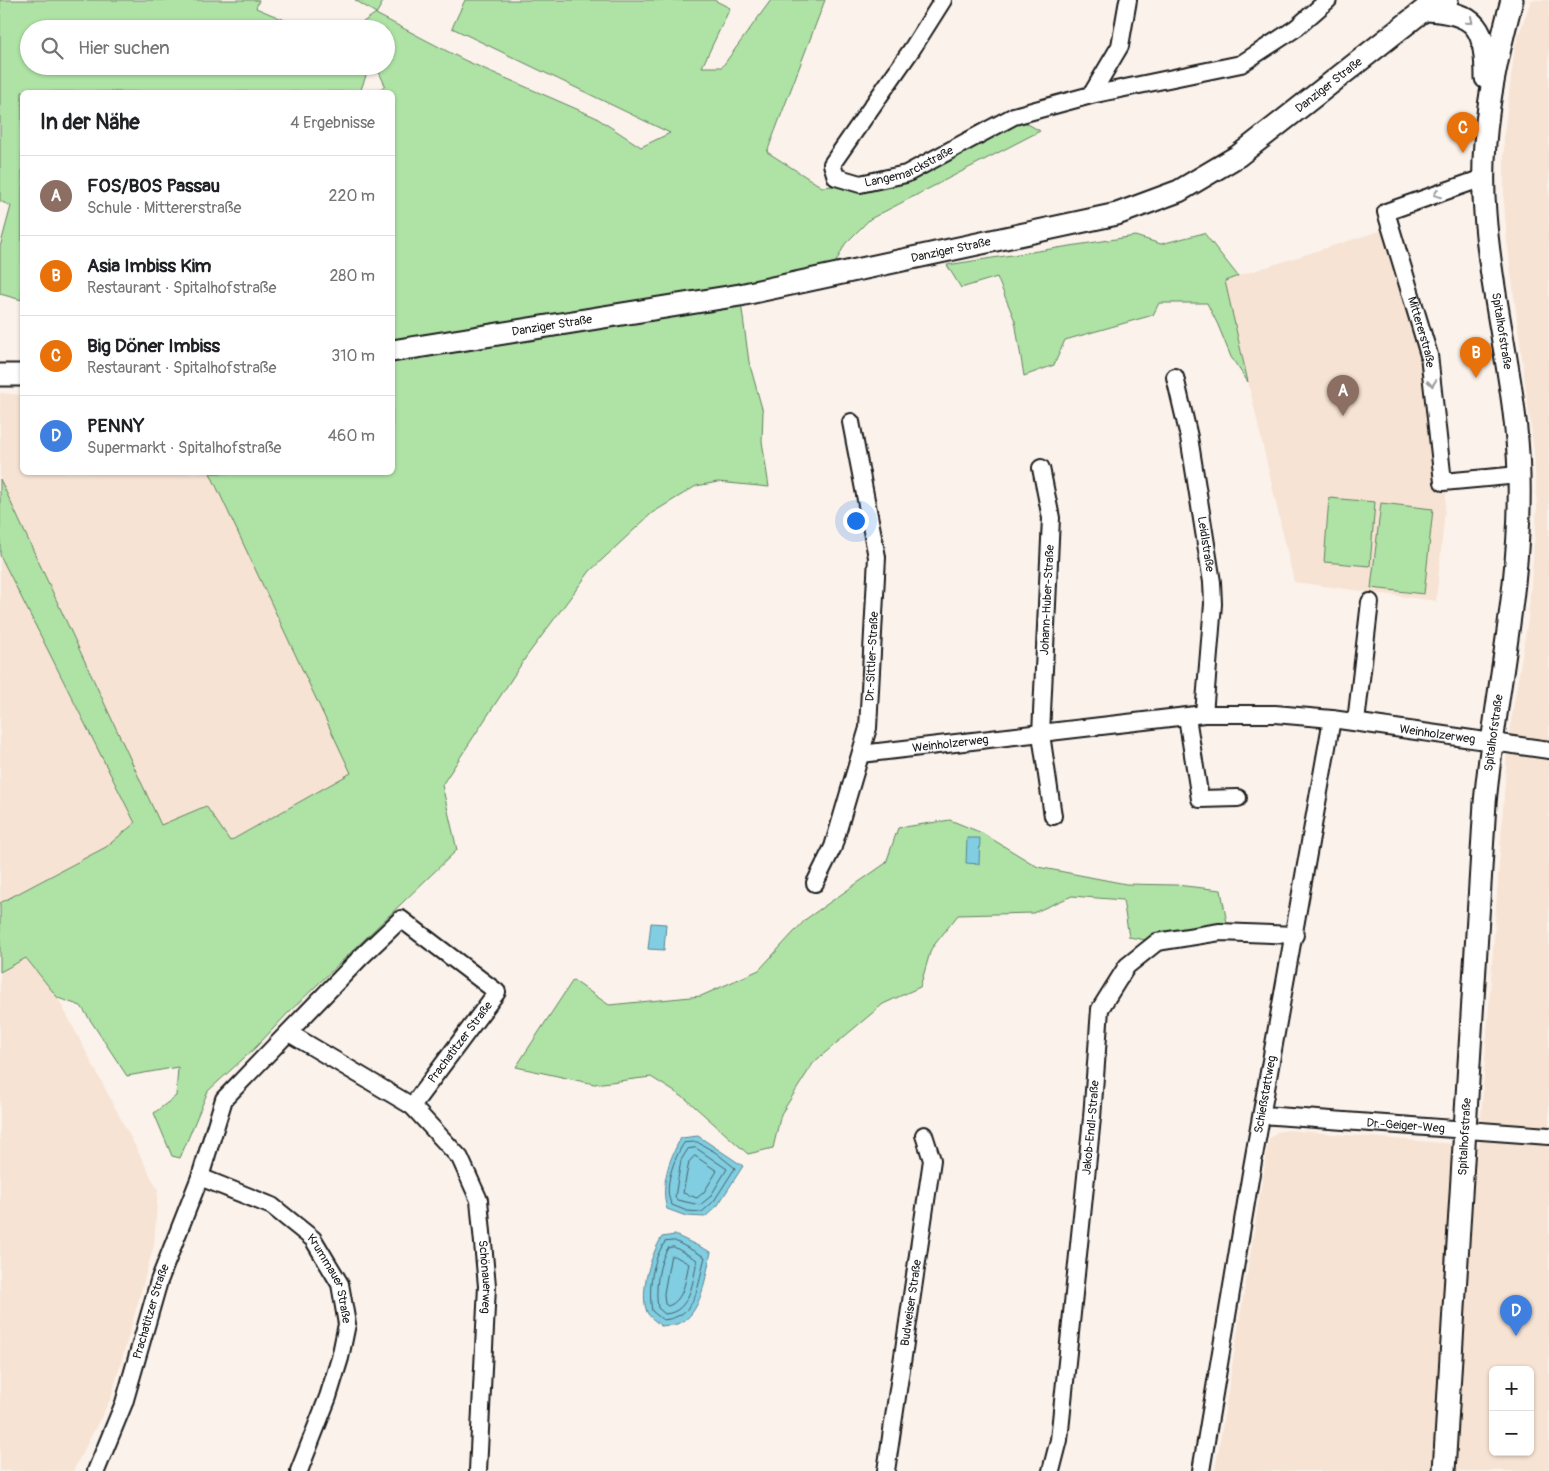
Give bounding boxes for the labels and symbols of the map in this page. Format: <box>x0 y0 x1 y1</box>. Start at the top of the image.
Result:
one-way arrow <box>1464 16 1473 25</box>
street label: Danziger Straße <box>1292 54 1365 116</box>
pin: C <box>1447 112 1479 153</box>
street label: Langemarckstraße <box>863 143 956 191</box>
one-way arrow <box>1434 188 1442 198</box>
street label: Danziger Straße <box>910 234 992 266</box>
street label: Spitalhofstraße <box>1488 292 1515 371</box>
street label: Mittererstraße <box>1404 295 1437 368</box>
street label: Danziger Straße <box>511 312 593 340</box>
pin: B <box>1460 337 1492 378</box>
pin: A <box>1327 375 1359 416</box>
one-way arrow <box>1426 380 1437 388</box>
your location <box>843 508 869 534</box>
street label: Leidlstraße <box>1194 515 1217 573</box>
street label: Johann-Huber-Straße <box>1037 544 1058 656</box>
street label: Dr.-Sittler-Straße <box>862 611 882 702</box>
street label: Spitalhofstraße <box>1481 693 1507 772</box>
street label: Weinholzerweg <box>1398 722 1476 747</box>
street label: Weinholzerweg <box>912 732 989 756</box>
street label: Prachatitzer Straße <box>425 999 496 1086</box>
street label: Schießstattweg <box>1251 1054 1280 1135</box>
street label: Jakob-Endl-Straße <box>1079 1080 1103 1176</box>
street label: Spitalhofstraße <box>1455 1097 1475 1176</box>
street label: Dr.-Geiger-Weg <box>1366 1116 1445 1136</box>
street label: Krummauer Straße <box>304 1231 354 1325</box>
street label: Schönauerweg <box>475 1239 494 1314</box>
street label: Budweiser Straße <box>898 1259 925 1347</box>
street label: Prachatitzer Straße <box>130 1262 173 1361</box>
pin: D <box>1500 1295 1532 1336</box>

